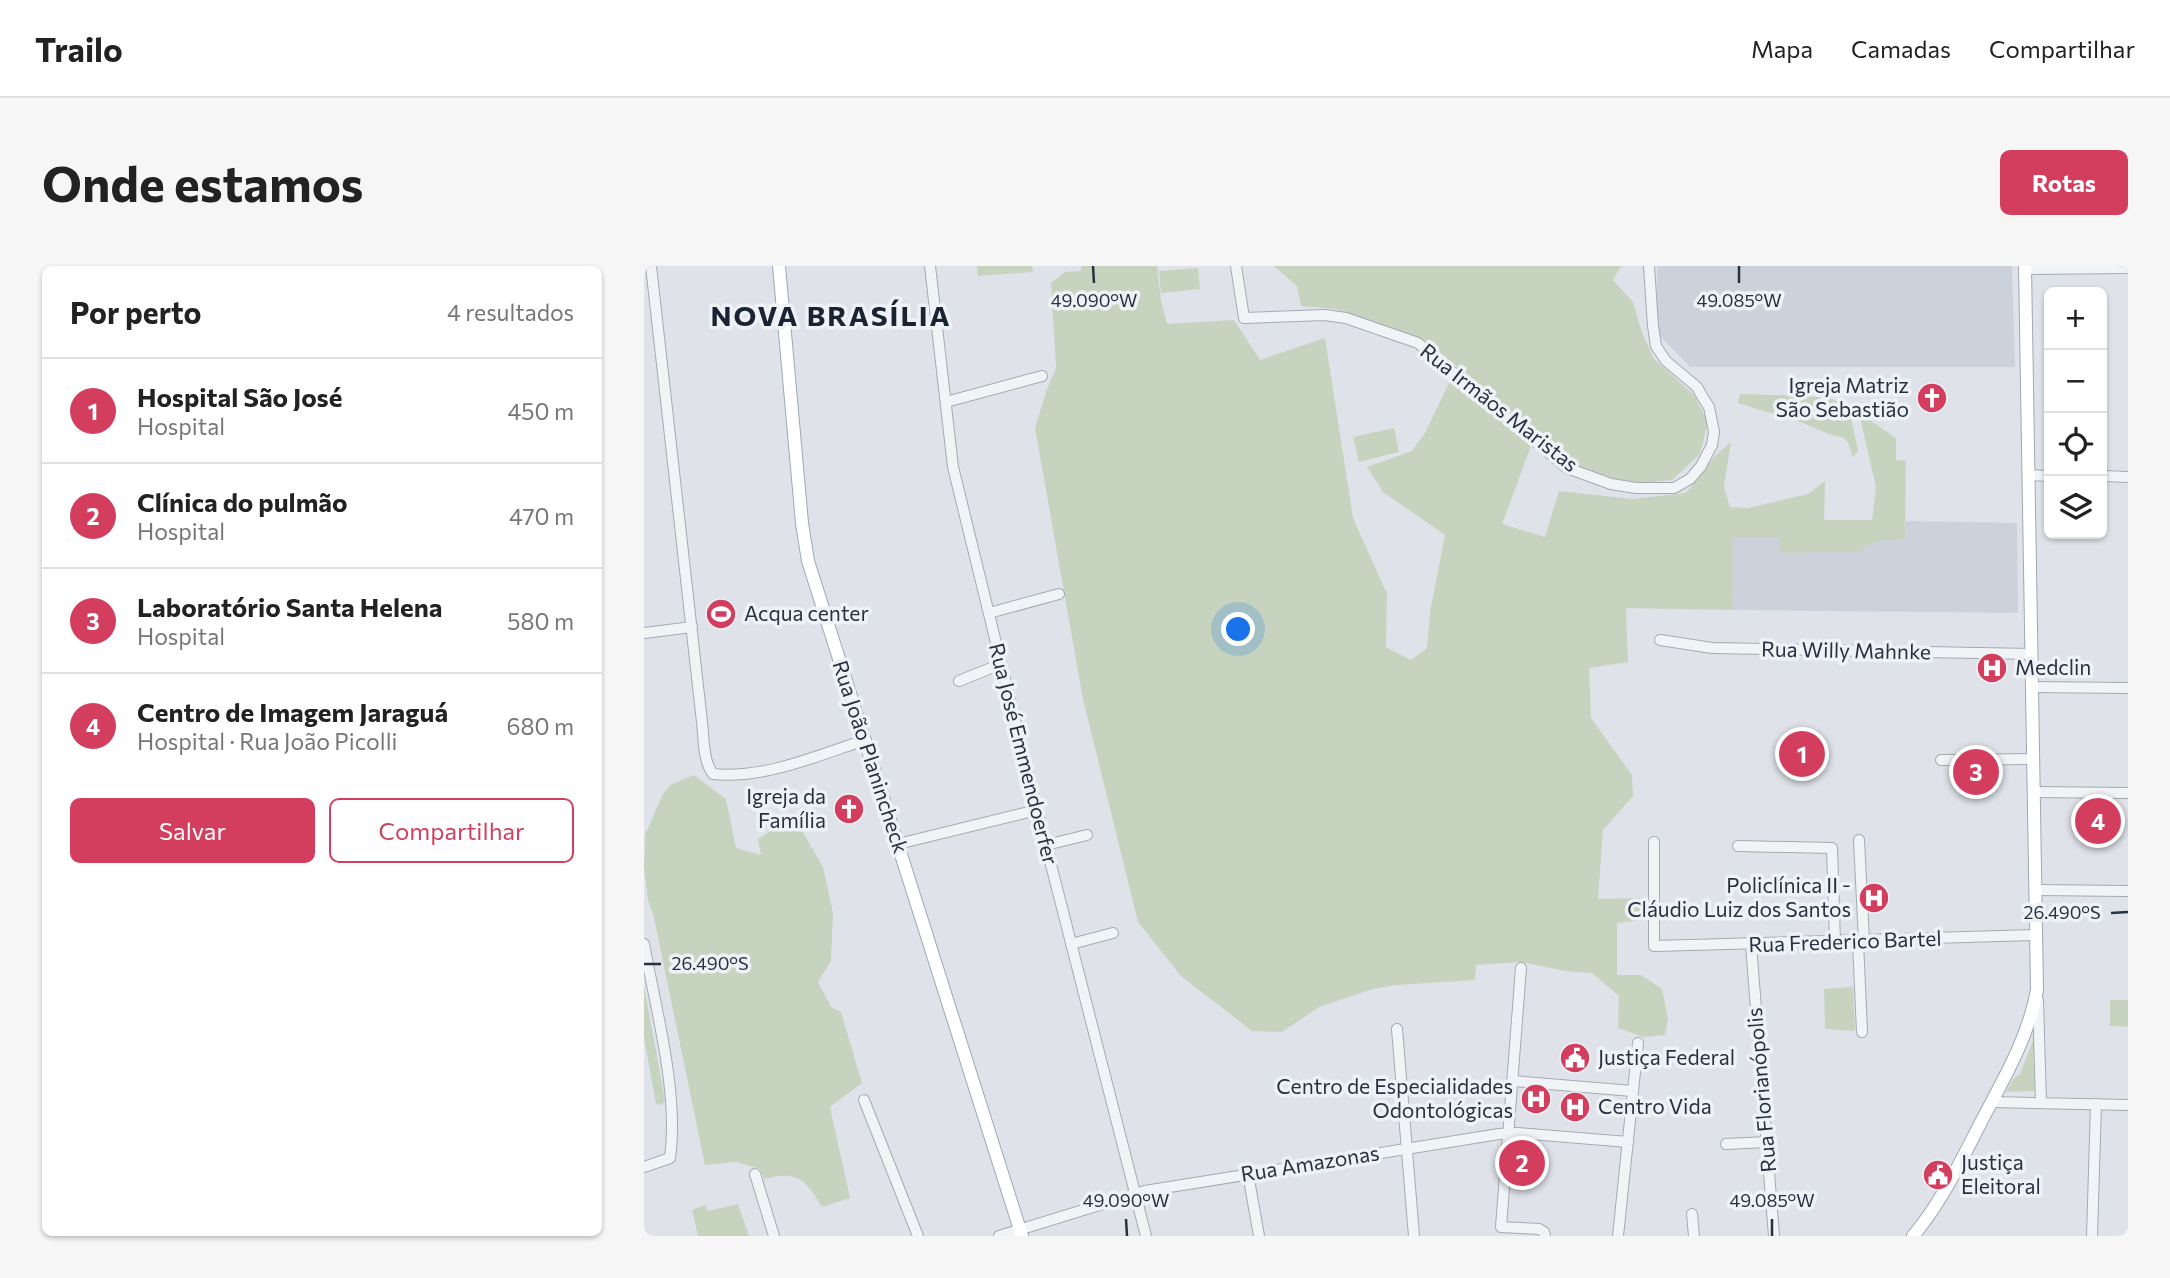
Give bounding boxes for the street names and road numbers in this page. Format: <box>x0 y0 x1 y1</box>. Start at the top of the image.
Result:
street label: Rua Irmãos Maristas <box>1416 337 1584 476</box>
street label: Rua Willy Mahnke <box>1761 636 1931 663</box>
street label: Rua José Emmendoerfer <box>985 640 1064 867</box>
street label: Rua João Planincheck <box>828 657 914 856</box>
street label: Rua Frederico Bartel <box>1748 925 1942 956</box>
street label: Rua Florianópolis <box>1741 1007 1780 1174</box>
street label: Rua Amazonas <box>1239 1139 1381 1186</box>

